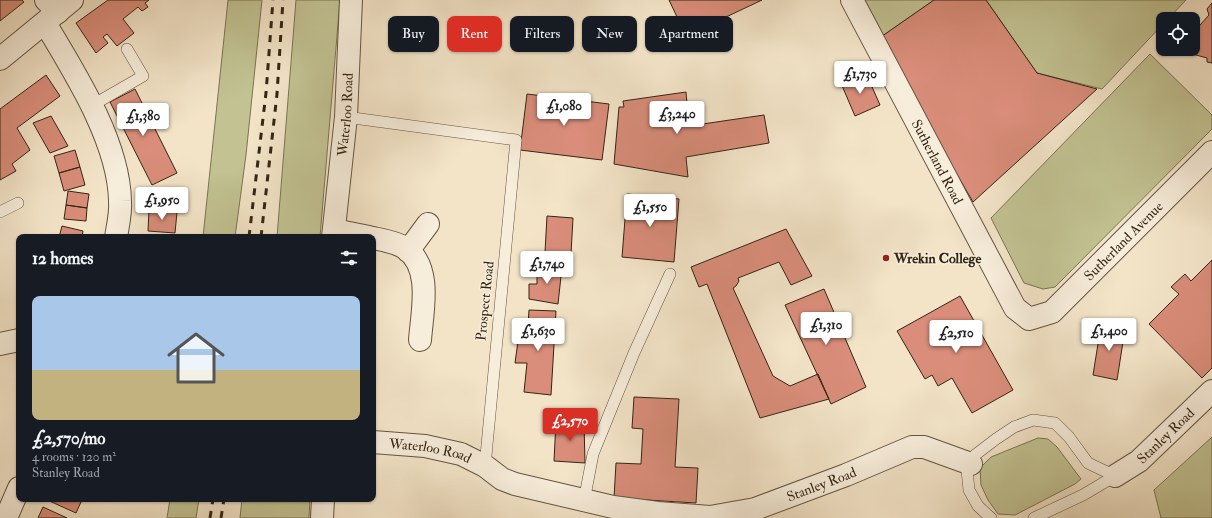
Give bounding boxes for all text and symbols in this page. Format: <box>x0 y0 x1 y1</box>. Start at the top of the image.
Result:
map controls <box>1156 12 1200 56</box>
button: locate <box>1156 12 1200 56</box>
chip: Buy <box>388 16 439 52</box>
chip: Rent <box>447 16 502 52</box>
chip: Filters <box>510 16 574 52</box>
chip: New <box>582 16 637 52</box>
chip: Apartment <box>645 16 733 52</box>
pin: £1,730 <box>827 61 893 95</box>
text: £1,730 <box>843 66 877 82</box>
street label: Waterloo Road <box>333 72 356 158</box>
pin: £1,080 <box>531 93 597 127</box>
text: £1,080 <box>546 98 582 114</box>
pin: £3,240 <box>644 101 710 135</box>
pin: £1,380 <box>110 103 176 137</box>
text: £3,240 <box>658 106 696 122</box>
text: £1,380 <box>126 108 160 124</box>
street label: Sutherland Road <box>908 116 967 207</box>
pin: £1,950 <box>129 187 195 221</box>
text: £1,950 <box>144 192 180 208</box>
pin: £1,550 <box>617 194 683 228</box>
street label: Sutherland Avenue <box>1080 198 1166 284</box>
text: £1,550 <box>633 199 667 215</box>
icon: filters <box>338 247 360 269</box>
text: 12 homes <box>32 248 93 269</box>
place label: Wrekin College <box>893 250 981 268</box>
pin: £1,740 <box>514 251 580 285</box>
marker: Wrekin College <box>881 253 891 263</box>
text: £1,740 <box>529 256 565 272</box>
street label: Prospect Road <box>472 260 499 342</box>
pin: £1,310 <box>793 312 859 346</box>
text: £1,310 <box>810 317 842 333</box>
pin: £1,630 <box>505 318 571 352</box>
pin: £1,400 <box>1076 318 1142 352</box>
pin: £2,510 <box>923 320 989 354</box>
icon: home <box>160 322 232 394</box>
text: £1,630 <box>521 323 555 339</box>
text: £1,400 <box>1090 323 1128 339</box>
text: £2,510 <box>938 325 974 341</box>
street label: Stanley Road <box>1133 404 1198 467</box>
pin: £2,570 <box>537 408 603 442</box>
text: £2,570 <box>552 413 588 429</box>
text: £2,570/mo <box>32 428 106 449</box>
street label: Waterloo Road <box>387 435 475 466</box>
text: 4 rooms · 120 m² <box>32 449 116 465</box>
street label: Stanley Road <box>784 463 859 505</box>
text: Stanley Road <box>32 465 100 481</box>

